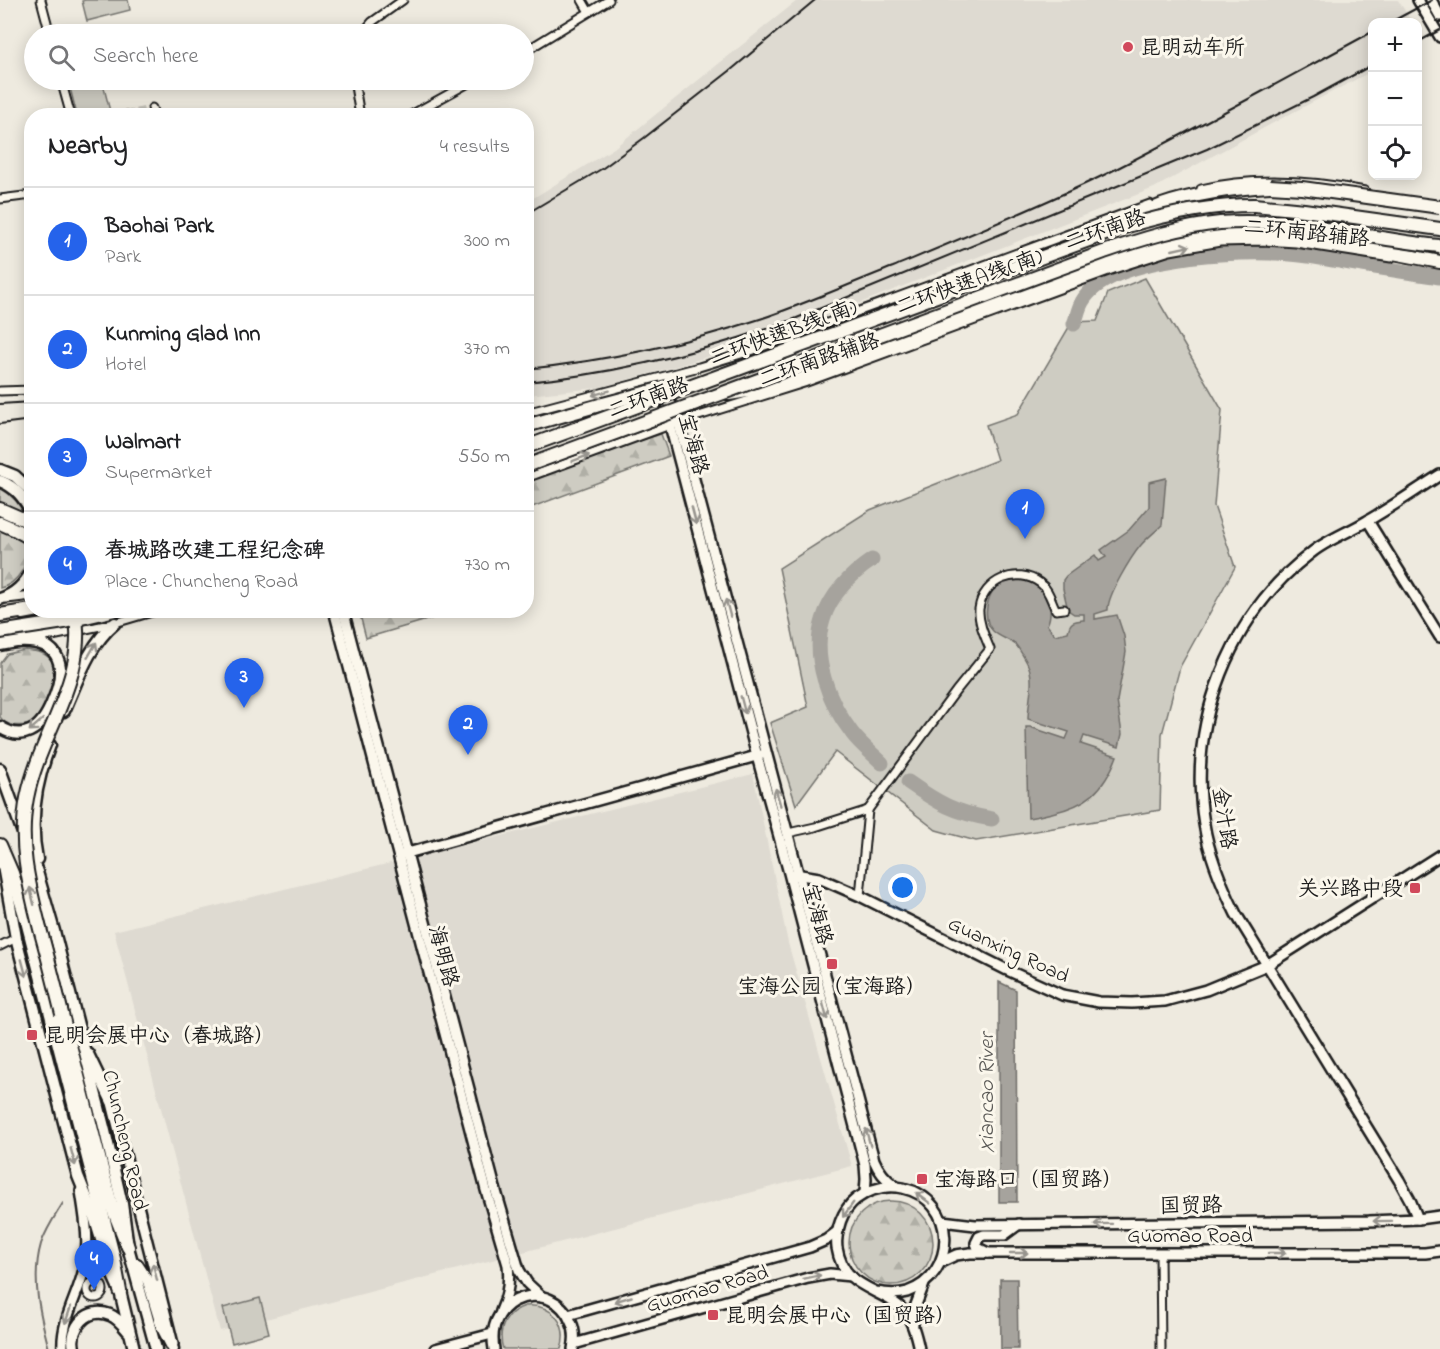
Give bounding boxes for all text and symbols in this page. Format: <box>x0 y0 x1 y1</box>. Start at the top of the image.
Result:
map controls <box>1368 18 1422 180</box>
button: + <box>1368 18 1422 72</box>
search box <box>24 24 534 90</box>
place label: 昆明动车所 <box>1140 34 1245 64</box>
marker: 昆明动车所 <box>1121 40 1135 54</box>
icon: search <box>45 41 78 74</box>
text: Search here <box>93 41 198 73</box>
button: − <box>1368 72 1422 126</box>
button: locate <box>1368 126 1422 180</box>
text: Nearby <box>48 128 127 166</box>
text: 4 results <box>440 133 510 162</box>
street label: 二环南路 <box>1061 203 1150 259</box>
text: Baohai Park <box>105 211 214 243</box>
street label: 二环南路辅路 <box>1243 212 1371 255</box>
text: 1 <box>64 227 71 256</box>
text: 300 m <box>464 227 510 256</box>
street label: 二环快速A线(南) <box>892 242 1047 323</box>
one-way arrow <box>1172 242 1191 254</box>
text: Park <box>105 243 141 272</box>
street label: 二环快速B线(南) <box>706 293 862 375</box>
text: Kunming Glad Inn <box>105 319 260 351</box>
street label: 二环南路辅路 <box>755 326 884 396</box>
text: 2 <box>63 335 72 364</box>
text: 370 m <box>464 335 510 364</box>
text: Hotel <box>105 351 146 380</box>
street label: 二环南路 <box>604 370 693 427</box>
one-way arrow <box>592 387 611 399</box>
street label: 宝海路 <box>669 410 715 479</box>
text: Walmart <box>105 427 181 459</box>
text: 3 <box>63 443 72 472</box>
text: 550 m <box>458 443 510 472</box>
one-way arrow <box>571 451 590 462</box>
text: Supermarket <box>105 459 212 488</box>
pin: 1 <box>1006 490 1044 539</box>
one-way arrow <box>689 506 701 525</box>
text: 春城路改建工程纪念碑 <box>105 536 325 568</box>
text: 4 <box>63 551 72 580</box>
text: 730 m <box>464 551 510 580</box>
text: Place · Chuncheng Road <box>105 568 298 597</box>
one-way arrow <box>722 599 733 618</box>
one-way arrow <box>87 642 99 659</box>
pin: 3 <box>224 658 264 708</box>
one-way arrow <box>738 695 750 714</box>
pin: 2 <box>448 706 488 755</box>
one-way arrow <box>28 719 44 732</box>
street label: 金汁路 <box>1203 785 1243 852</box>
one-way arrow <box>772 788 783 807</box>
your location <box>888 873 917 902</box>
place label: 关兴路中段 <box>1298 875 1403 905</box>
street label: 宝海路 <box>793 880 839 949</box>
marker: 关兴路中段 <box>1408 881 1422 895</box>
one-way arrow <box>25 887 37 906</box>
street label: Guanxing Road <box>942 910 1074 994</box>
street label: 海明路 <box>419 922 465 991</box>
marker: 宝海公园（宝海路） <box>825 957 839 971</box>
one-way arrow <box>19 958 31 977</box>
place label: 宝海公园（宝海路） <box>738 973 927 1003</box>
one-way arrow <box>820 1002 831 1021</box>
place label: 昆明会展中心（春城路） <box>44 1022 275 1052</box>
marker: 昆明会展中心（春城路） <box>25 1028 39 1042</box>
water label: Xiancao River <box>972 1030 1004 1153</box>
street label: Chuncheng Road <box>91 1067 155 1214</box>
one-way arrow <box>862 1128 873 1147</box>
one-way arrow <box>68 1147 79 1166</box>
place label: 宝海路口（国贸路） <box>934 1166 1123 1196</box>
marker: 宝海路口（国贸路） <box>915 1172 929 1186</box>
street label: 国贸路 <box>1159 1191 1223 1223</box>
one-way arrow <box>915 1192 931 1205</box>
one-way arrow <box>842 1201 854 1217</box>
one-way arrow <box>1372 1215 1392 1227</box>
one-way arrow <box>1093 1218 1113 1229</box>
street label: Guomao Road <box>1127 1222 1253 1252</box>
pin: 4 <box>74 1240 113 1290</box>
one-way arrow <box>1008 1247 1028 1259</box>
one-way arrow <box>1266 1247 1286 1259</box>
street label: Guomao Road <box>643 1258 772 1322</box>
one-way arrow <box>149 1263 160 1282</box>
one-way arrow <box>802 1271 821 1283</box>
one-way arrow <box>614 1294 633 1305</box>
place label: 昆明会展中心（国贸路） <box>725 1302 956 1332</box>
one-way arrow <box>62 1305 73 1324</box>
marker: 昆明会展中心（国贸路） <box>706 1308 720 1322</box>

